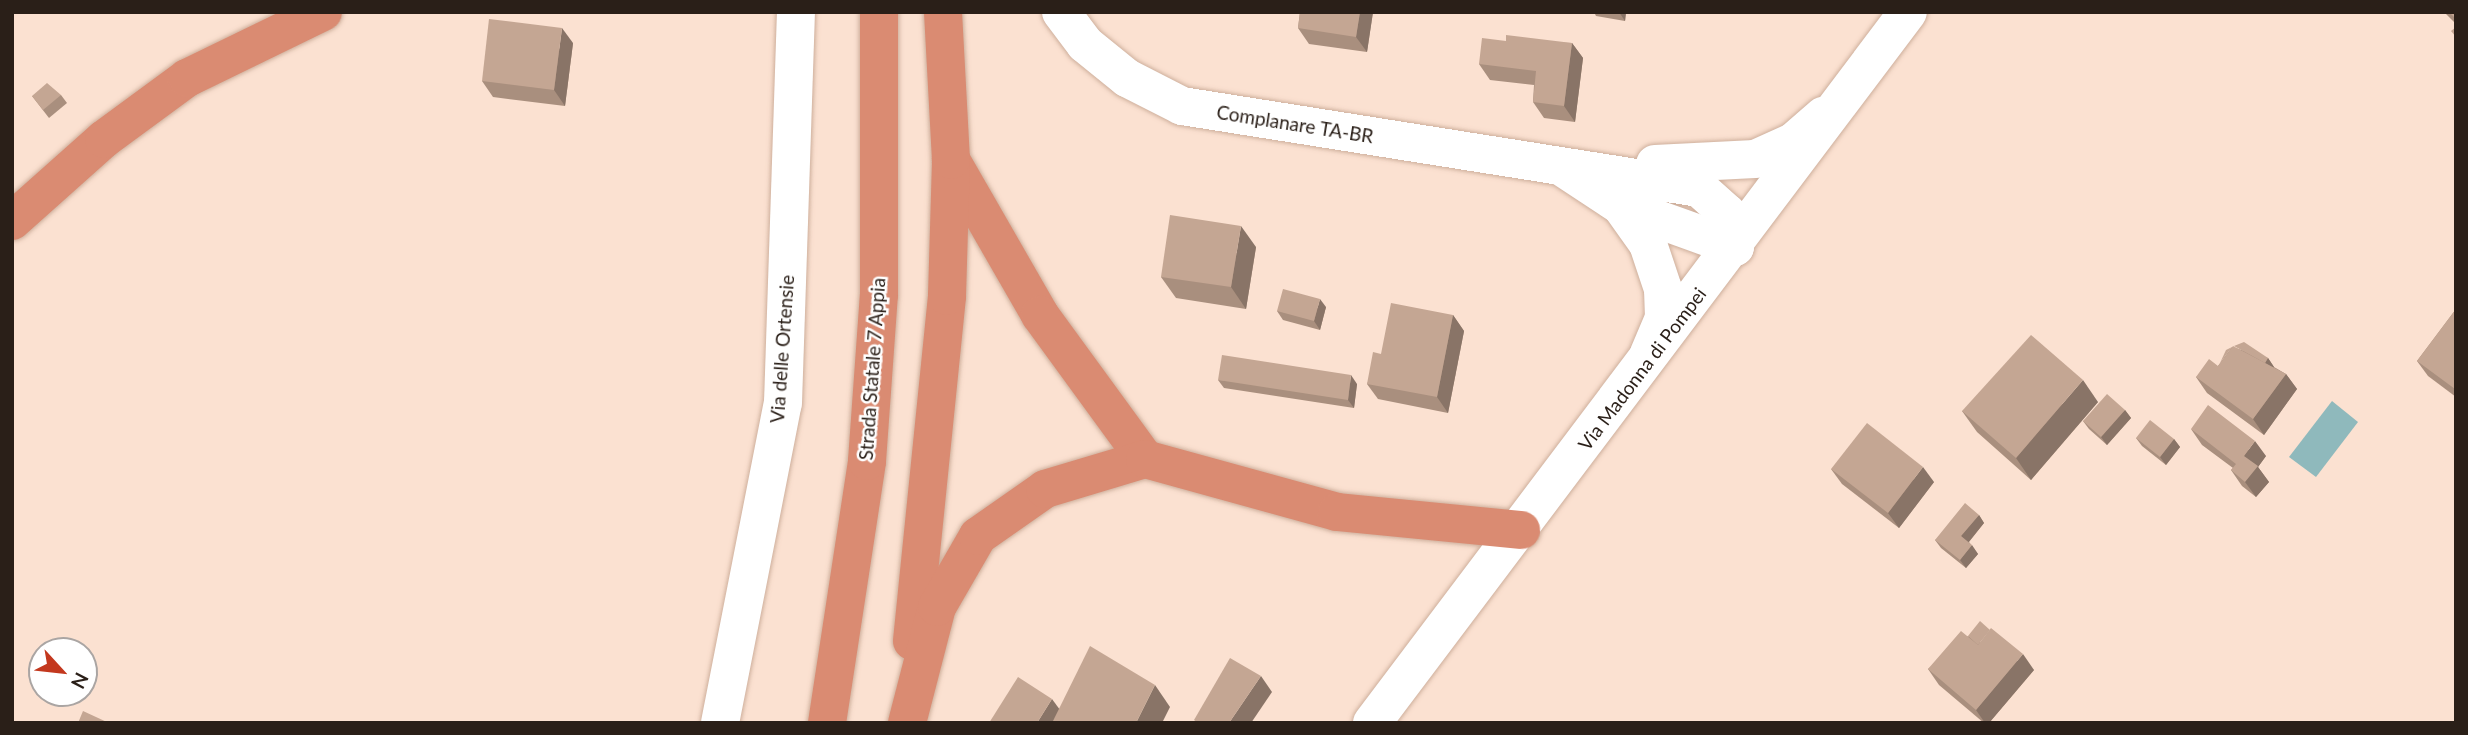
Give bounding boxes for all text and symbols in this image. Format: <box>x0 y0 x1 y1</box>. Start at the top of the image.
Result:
street label: Complanare TA-BR <box>1215 100 1375 148</box>
street label: Via delle Ortensie <box>765 274 799 424</box>
street label: Strada Statale 7 Appia <box>854 277 890 461</box>
street label: Via Madonna di Pompei <box>1573 283 1711 455</box>
north arrow <box>28 637 98 707</box>
text: N <box>67 669 94 693</box>

